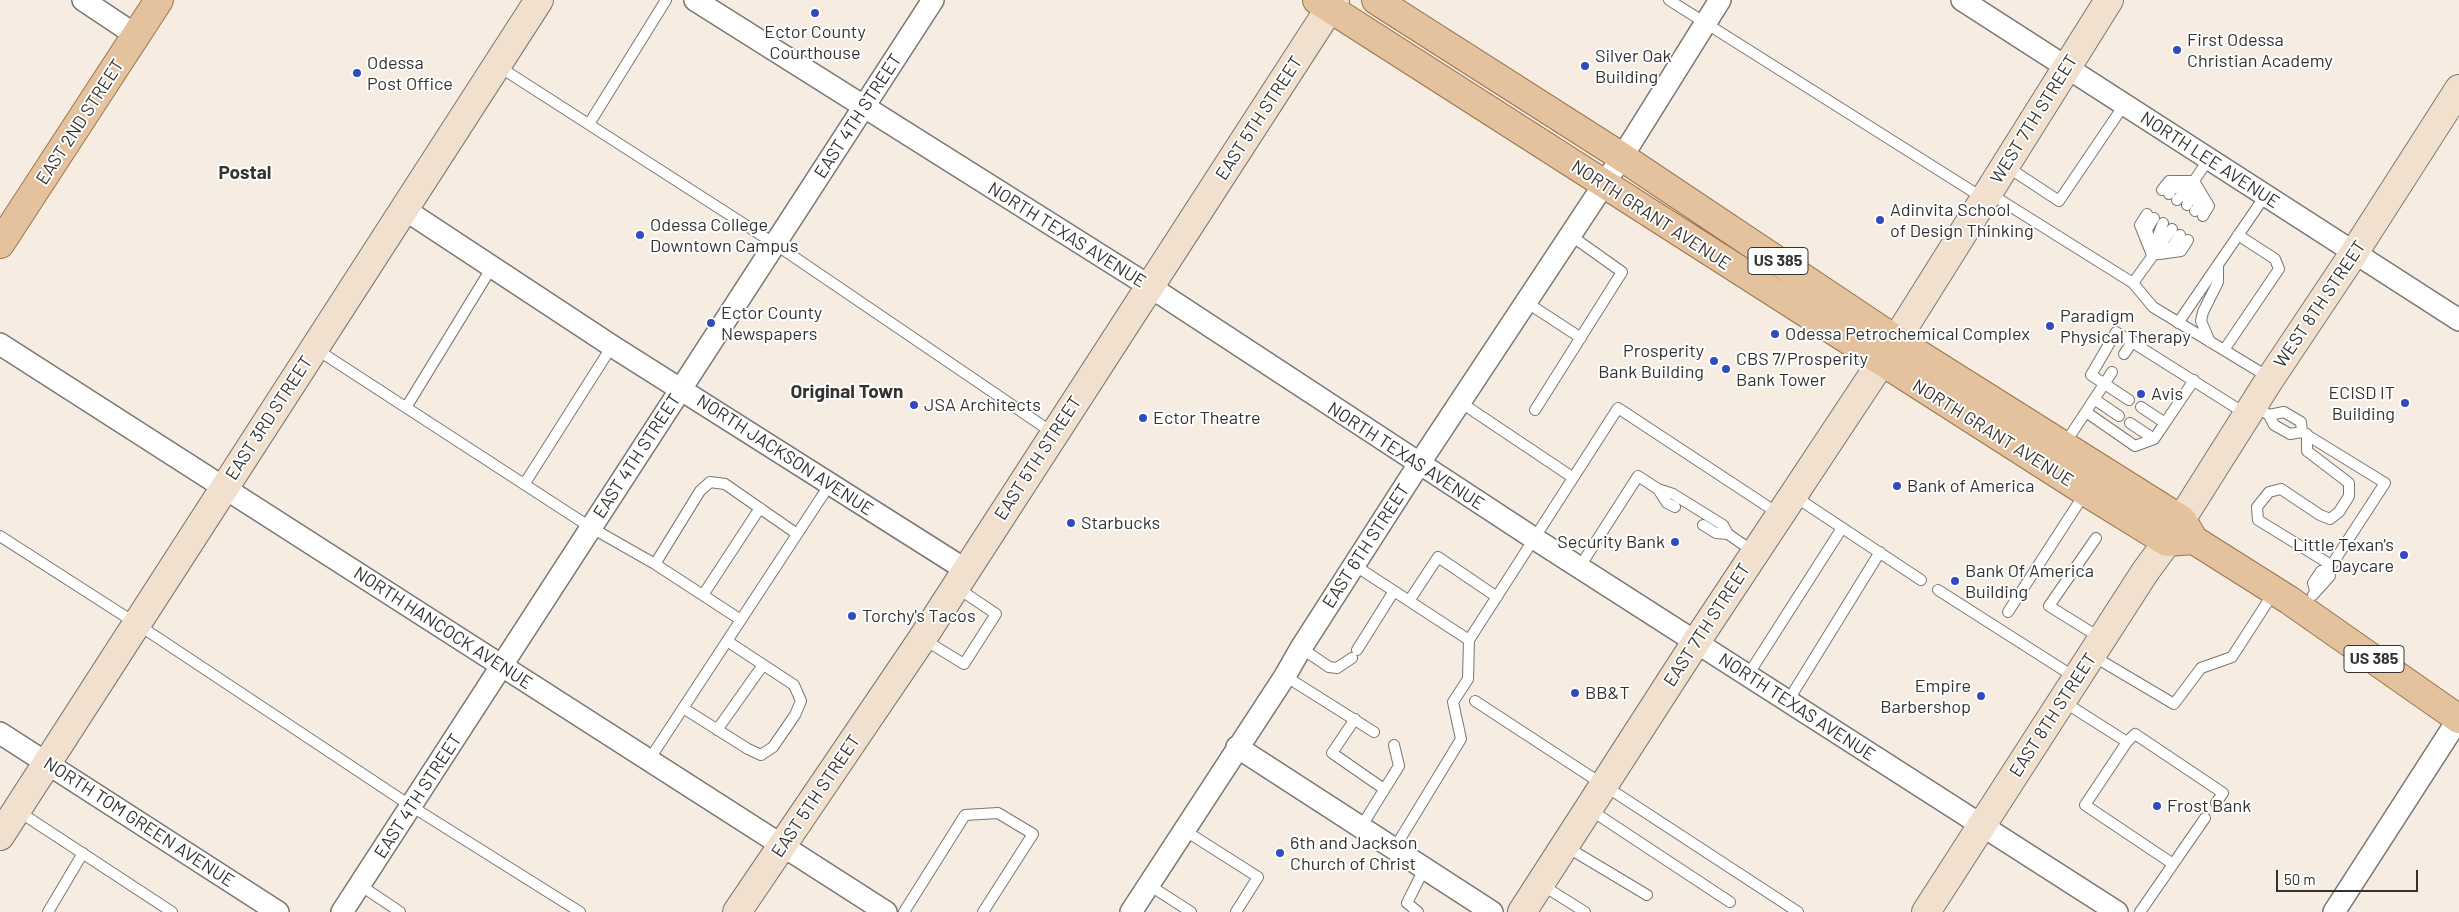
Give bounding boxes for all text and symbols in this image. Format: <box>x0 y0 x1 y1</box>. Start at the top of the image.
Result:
marker: Ector County Courthouse <box>809 7 821 19</box>
place label: Ector County Courthouse <box>764 21 866 64</box>
place label: First Odessa Christian Academy <box>2187 29 2333 72</box>
marker: First Odessa Christian Academy <box>2171 44 2183 56</box>
place label: Silver Oak Building <box>1595 45 1672 88</box>
street label: EAST 4TH STREET <box>810 50 906 182</box>
street label: WEST 7TH STREET <box>1986 51 2082 187</box>
place label: Odessa Post Office <box>367 52 453 94</box>
street label: EAST 5TH STREET <box>1211 52 1307 184</box>
street label: EAST 2ND STREET <box>31 55 129 189</box>
marker: Silver Oak Building <box>1579 60 1591 72</box>
marker: Odessa Post Office <box>351 67 363 79</box>
street label: NORTH LEE AVENUE <box>2136 107 2284 213</box>
street label: NORTH GRANT AVENUE <box>1567 155 1735 275</box>
district label: Postal <box>219 162 271 184</box>
street label: NORTH TEXAS AVENUE <box>984 178 1150 292</box>
place label: Adinvita School of Design Thinking <box>1890 199 2034 242</box>
place label: Odessa College Downtown Campus <box>650 214 798 256</box>
marker: Adinvita School of Design Thinking <box>1874 214 1886 226</box>
marker: Odessa College Downtown Campus <box>634 229 646 241</box>
street label: WEST 8TH STREET <box>2269 236 2371 372</box>
road number: US 385 <box>1748 248 1808 274</box>
place label: Ector County Newspapers <box>721 302 822 344</box>
place label: Paradigm Physical Therapy <box>2060 305 2191 348</box>
marker: Ector County Newspapers <box>705 317 717 329</box>
marker: Paradigm Physical Therapy <box>2044 320 2056 332</box>
place label: Odessa Petrochemical Complex <box>1785 323 2030 345</box>
marker: Odessa Petrochemical Complex <box>1769 328 1781 340</box>
place label: Prosperity Bank Building <box>1598 340 1704 382</box>
place label: CBS 7/Prosperity Bank Tower <box>1736 348 1868 390</box>
street label: EAST 3RD STREET <box>221 352 317 484</box>
marker: Prosperity Bank Building <box>1708 355 1720 367</box>
marker: CBS 7/Prosperity Bank Tower <box>1720 363 1732 375</box>
street label: NORTH GRANT AVENUE <box>1909 375 2077 491</box>
district label: Original Town <box>790 381 904 403</box>
place label: ECISD IT Building <box>2328 382 2395 424</box>
place label: Avis <box>2151 383 2183 405</box>
marker: Avis <box>2135 388 2147 400</box>
street label: EAST 4TH STREET <box>589 390 685 522</box>
street label: NORTH JACKSON AVENUE <box>693 390 877 520</box>
street label: EAST 5TH STREET <box>990 392 1086 524</box>
place label: JSA Architects <box>924 394 1041 416</box>
street label: NORTH TEXAS AVENUE <box>1324 397 1488 515</box>
marker: ECISD IT Building <box>2399 397 2411 409</box>
marker: JSA Architects <box>908 399 920 411</box>
place label: Ector Theatre <box>1153 407 1261 429</box>
marker: Ector Theatre <box>1137 412 1149 424</box>
place label: Bank of America <box>1907 475 2034 497</box>
street label: EAST 6TH STREET <box>1318 480 1414 612</box>
marker: Bank of America <box>1891 480 1903 492</box>
place label: Starbucks <box>1081 512 1160 534</box>
marker: Starbucks <box>1065 517 1077 529</box>
place label: Security Bank <box>1557 531 1665 553</box>
place label: Little Texan's Daycare <box>2293 534 2394 576</box>
marker: Security Bank <box>1669 536 1681 548</box>
marker: Little Texan's Daycare <box>2398 549 2410 561</box>
street label: EAST 7TH STREET <box>1659 559 1755 691</box>
place label: Bank Of America Building <box>1965 560 2094 602</box>
street label: NORTH HANCOCK AVENUE <box>350 562 536 694</box>
marker: Bank Of America Building <box>1949 575 1961 587</box>
place label: Torchy's Tacos <box>862 605 976 627</box>
marker: Torchy's Tacos <box>846 610 858 622</box>
road number: US 385 <box>2344 646 2404 672</box>
street label: NORTH TEXAS AVENUE <box>1715 648 1879 766</box>
street label: EAST 8TH STREET <box>2005 649 2101 781</box>
place label: Empire Barbershop <box>1880 675 1971 718</box>
place label: BB&T <box>1585 682 1630 704</box>
marker: BB&T <box>1569 687 1581 699</box>
marker: Empire Barbershop <box>1975 690 1987 702</box>
street label: EAST 4TH STREET <box>370 730 466 862</box>
street label: EAST 5TH STREET <box>767 731 865 861</box>
street label: NORTH TOM GREEN AVENUE <box>40 752 238 892</box>
place label: Frost Bank <box>2167 795 2251 817</box>
marker: Frost Bank <box>2151 800 2163 812</box>
place label: 6th and Jackson Church of Christ <box>1290 832 1417 874</box>
marker: 6th and Jackson Church of Christ <box>1274 847 1286 859</box>
scale bar <box>2279 860 2422 892</box>
text: 50 m <box>2284 870 2316 888</box>

